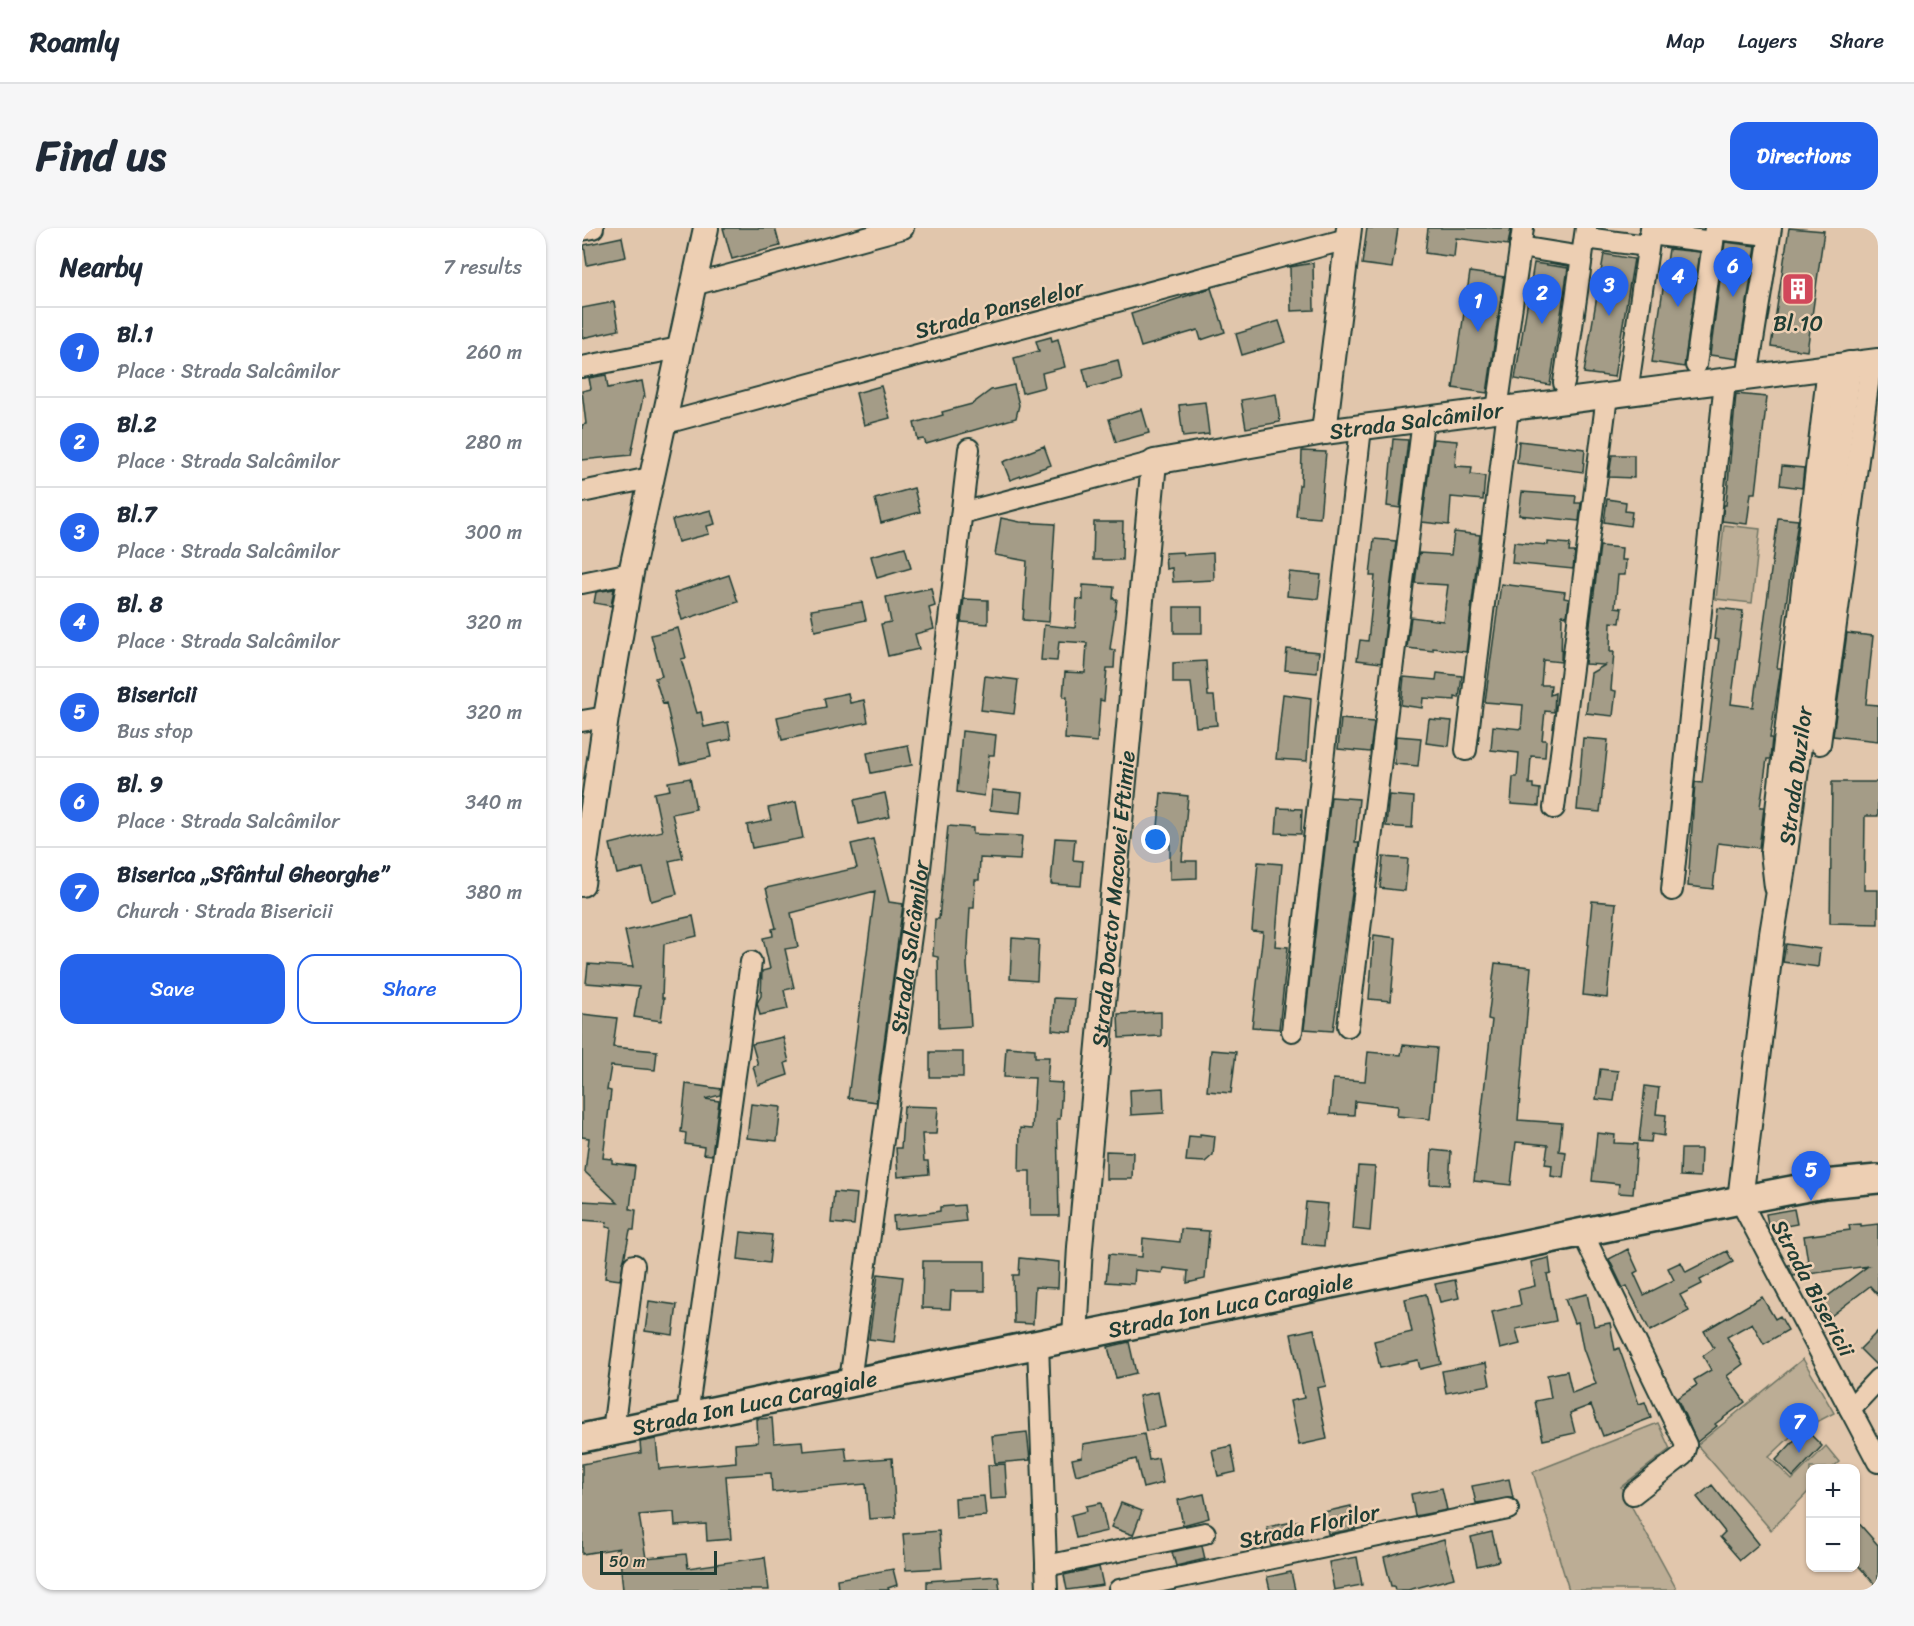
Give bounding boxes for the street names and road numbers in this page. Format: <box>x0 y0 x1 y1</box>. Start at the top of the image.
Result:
street label: Strada Panselelor <box>910 267 1090 350</box>
street label: Strada Salcâmilor <box>1327 390 1507 451</box>
street label: Strada Duzilor <box>1767 703 1824 848</box>
street label: Strada Doctor Macovei Eftimie <box>1079 749 1146 1049</box>
street label: Strada Salcâmilor <box>878 856 941 1036</box>
street label: Strada Bisericii <box>1760 1212 1866 1365</box>
street label: Strada Ion Luca Caragiale <box>1104 1261 1357 1349</box>
street label: Strada Ion Luca Caragiale <box>628 1358 881 1447</box>
street label: Strada Florilor <box>1235 1492 1385 1560</box>

